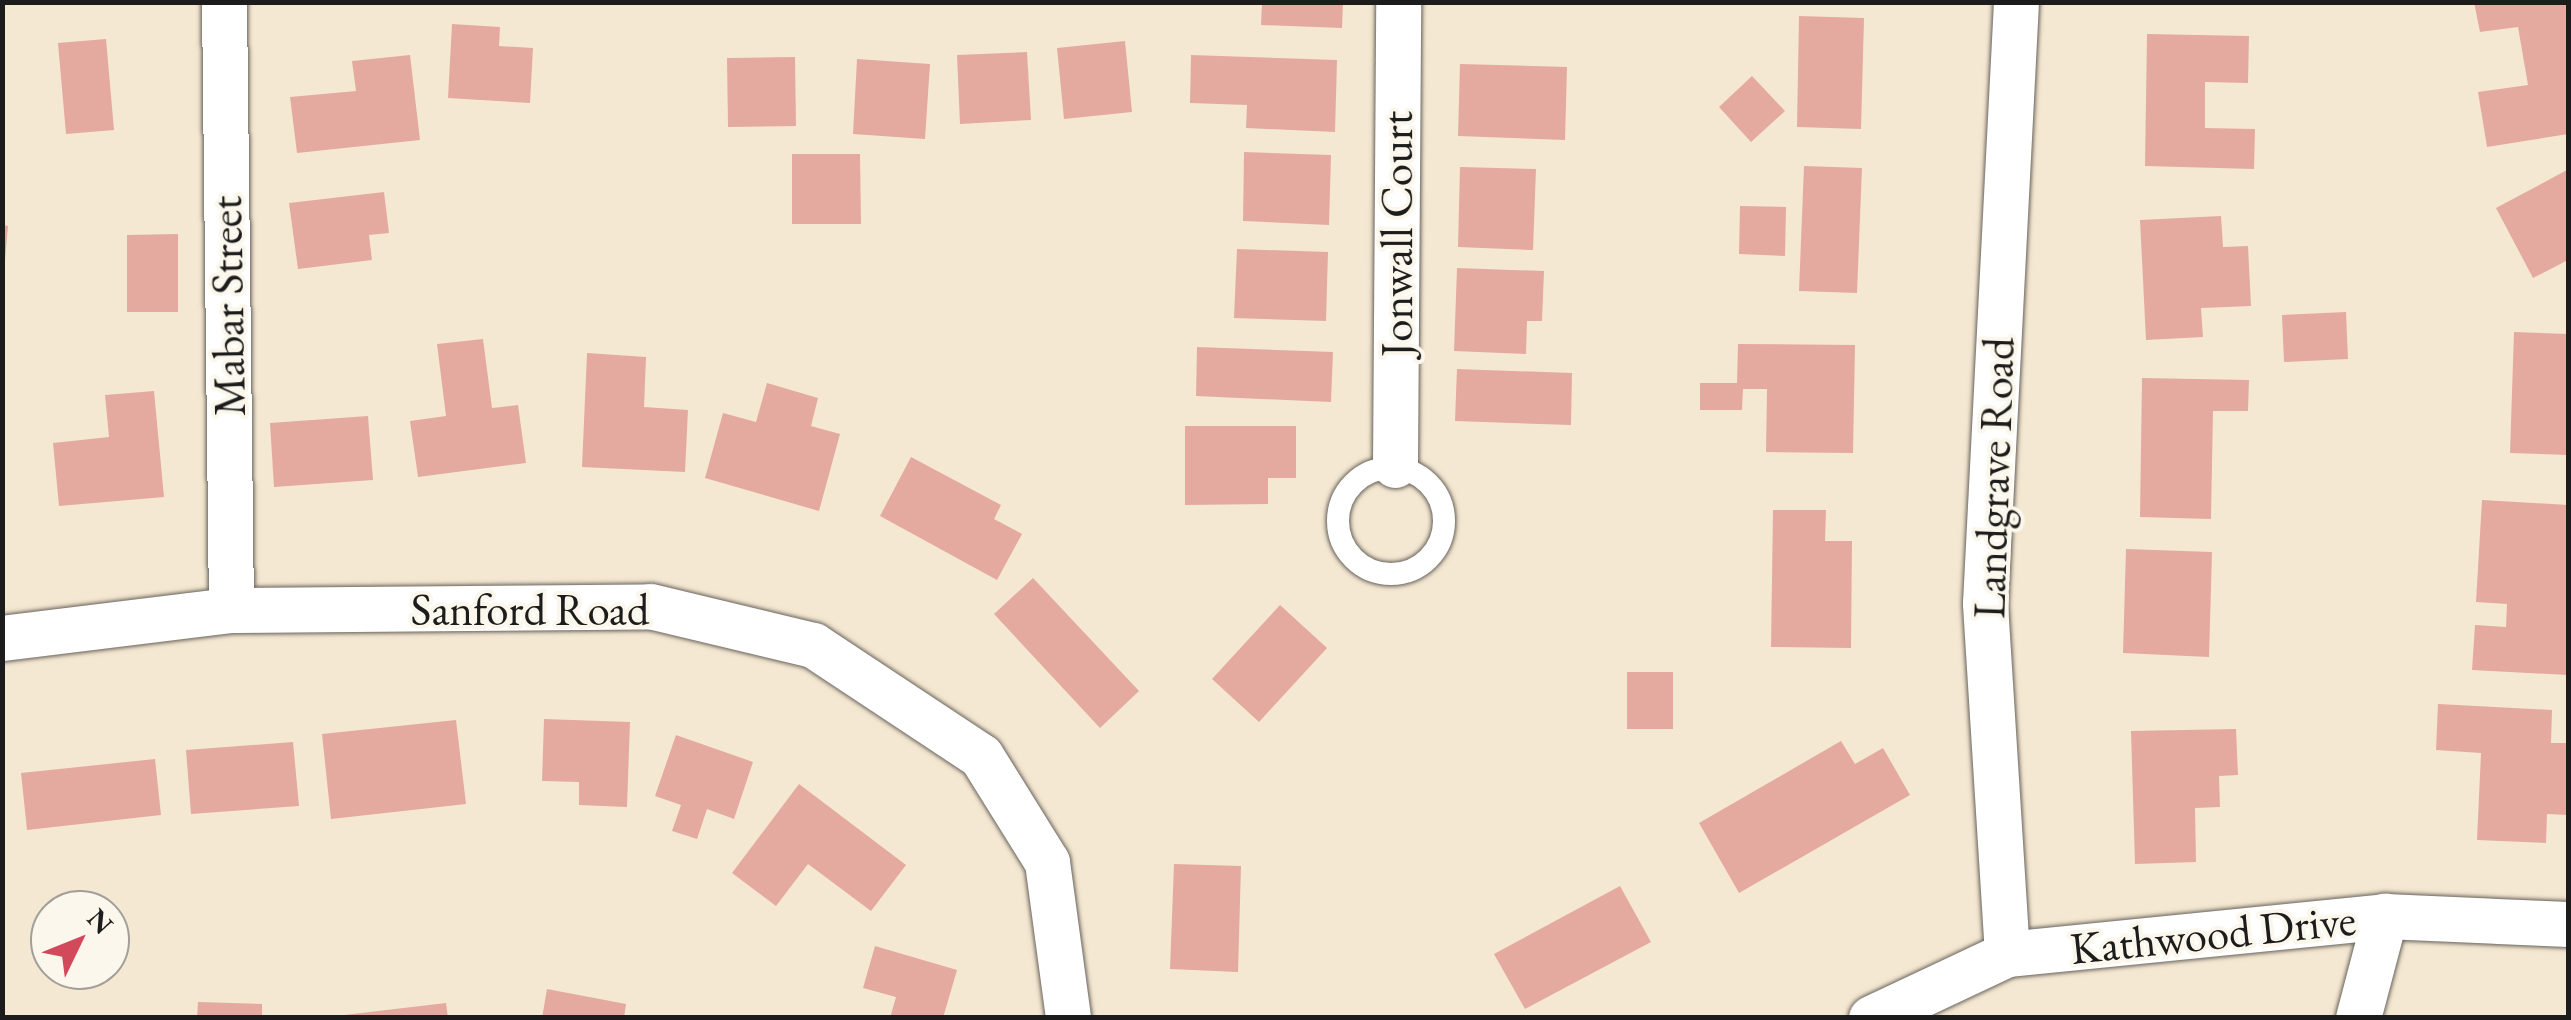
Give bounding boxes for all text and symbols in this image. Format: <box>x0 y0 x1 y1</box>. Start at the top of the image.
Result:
street label: Jonwall Court <box>1370 111 1424 357</box>
street label: Mabar Street <box>199 195 257 417</box>
street label: Landgrave Road <box>1962 336 2026 620</box>
street label: Sanford Road <box>410 583 650 637</box>
north arrow <box>30 890 130 990</box>
street label: Kathwood Drive <box>2068 892 2358 976</box>
text: N <box>80 900 121 941</box>

